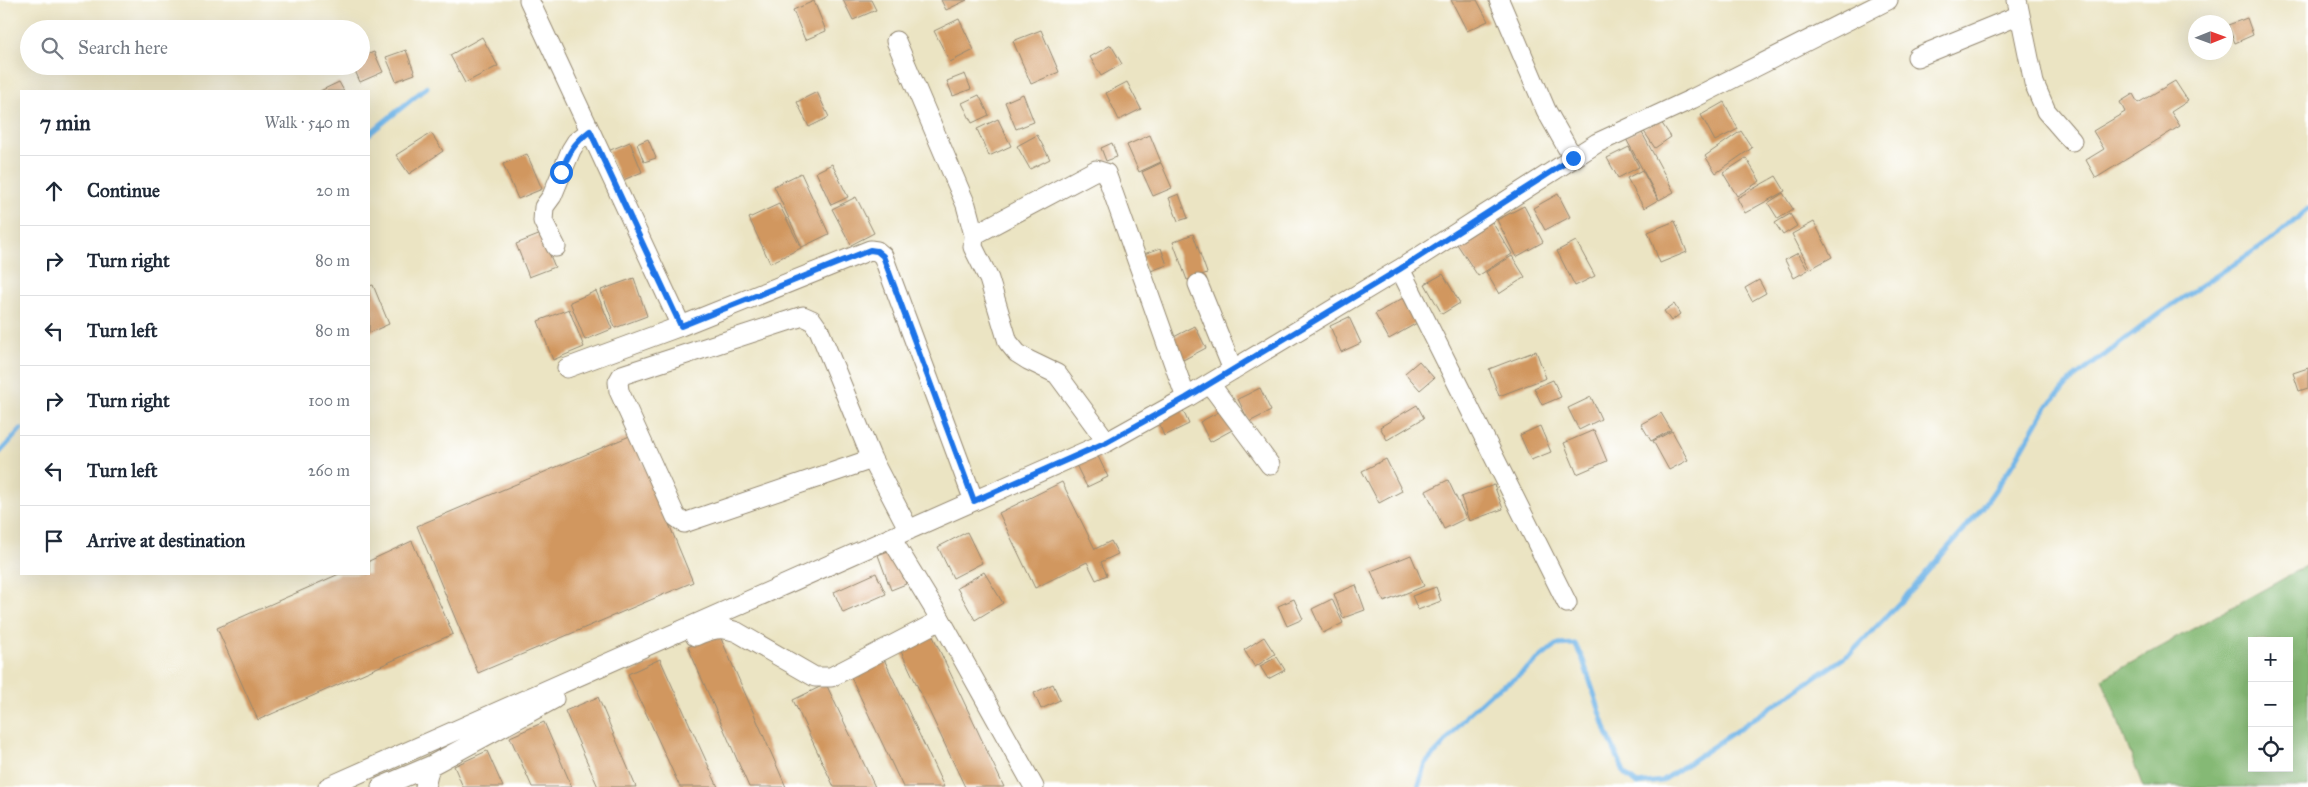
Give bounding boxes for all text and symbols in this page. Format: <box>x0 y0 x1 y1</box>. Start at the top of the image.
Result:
north arrow <box>2188 15 2233 60</box>
search box <box>20 20 370 75</box>
icon: search <box>38 34 66 62</box>
text: Search here <box>78 36 168 59</box>
text: 7 min <box>40 110 91 136</box>
text: Walk · 540 m <box>265 113 350 132</box>
route end <box>1562 147 1585 170</box>
route start <box>550 161 573 184</box>
icon: ahead <box>40 177 68 205</box>
text: Continue <box>87 179 160 202</box>
text: 20 m <box>316 181 350 200</box>
icon: right <box>40 247 68 275</box>
text: Turn right <box>87 249 170 272</box>
text: 80 m <box>315 251 350 270</box>
icon: left <box>40 317 68 345</box>
text: Turn left <box>87 319 157 342</box>
text: 80 m <box>315 321 350 340</box>
icon: right <box>40 387 68 415</box>
text: Turn right <box>87 389 170 412</box>
text: 100 m <box>308 391 350 410</box>
icon: left <box>40 457 68 485</box>
text: Turn left <box>87 459 157 482</box>
text: 260 m <box>308 461 350 480</box>
icon: arrive <box>40 527 68 555</box>
text: Arrive at destination <box>87 529 245 552</box>
map controls <box>2248 637 2293 772</box>
button: + <box>2248 637 2293 682</box>
button: − <box>2248 682 2293 727</box>
button: locate <box>2248 727 2293 772</box>

